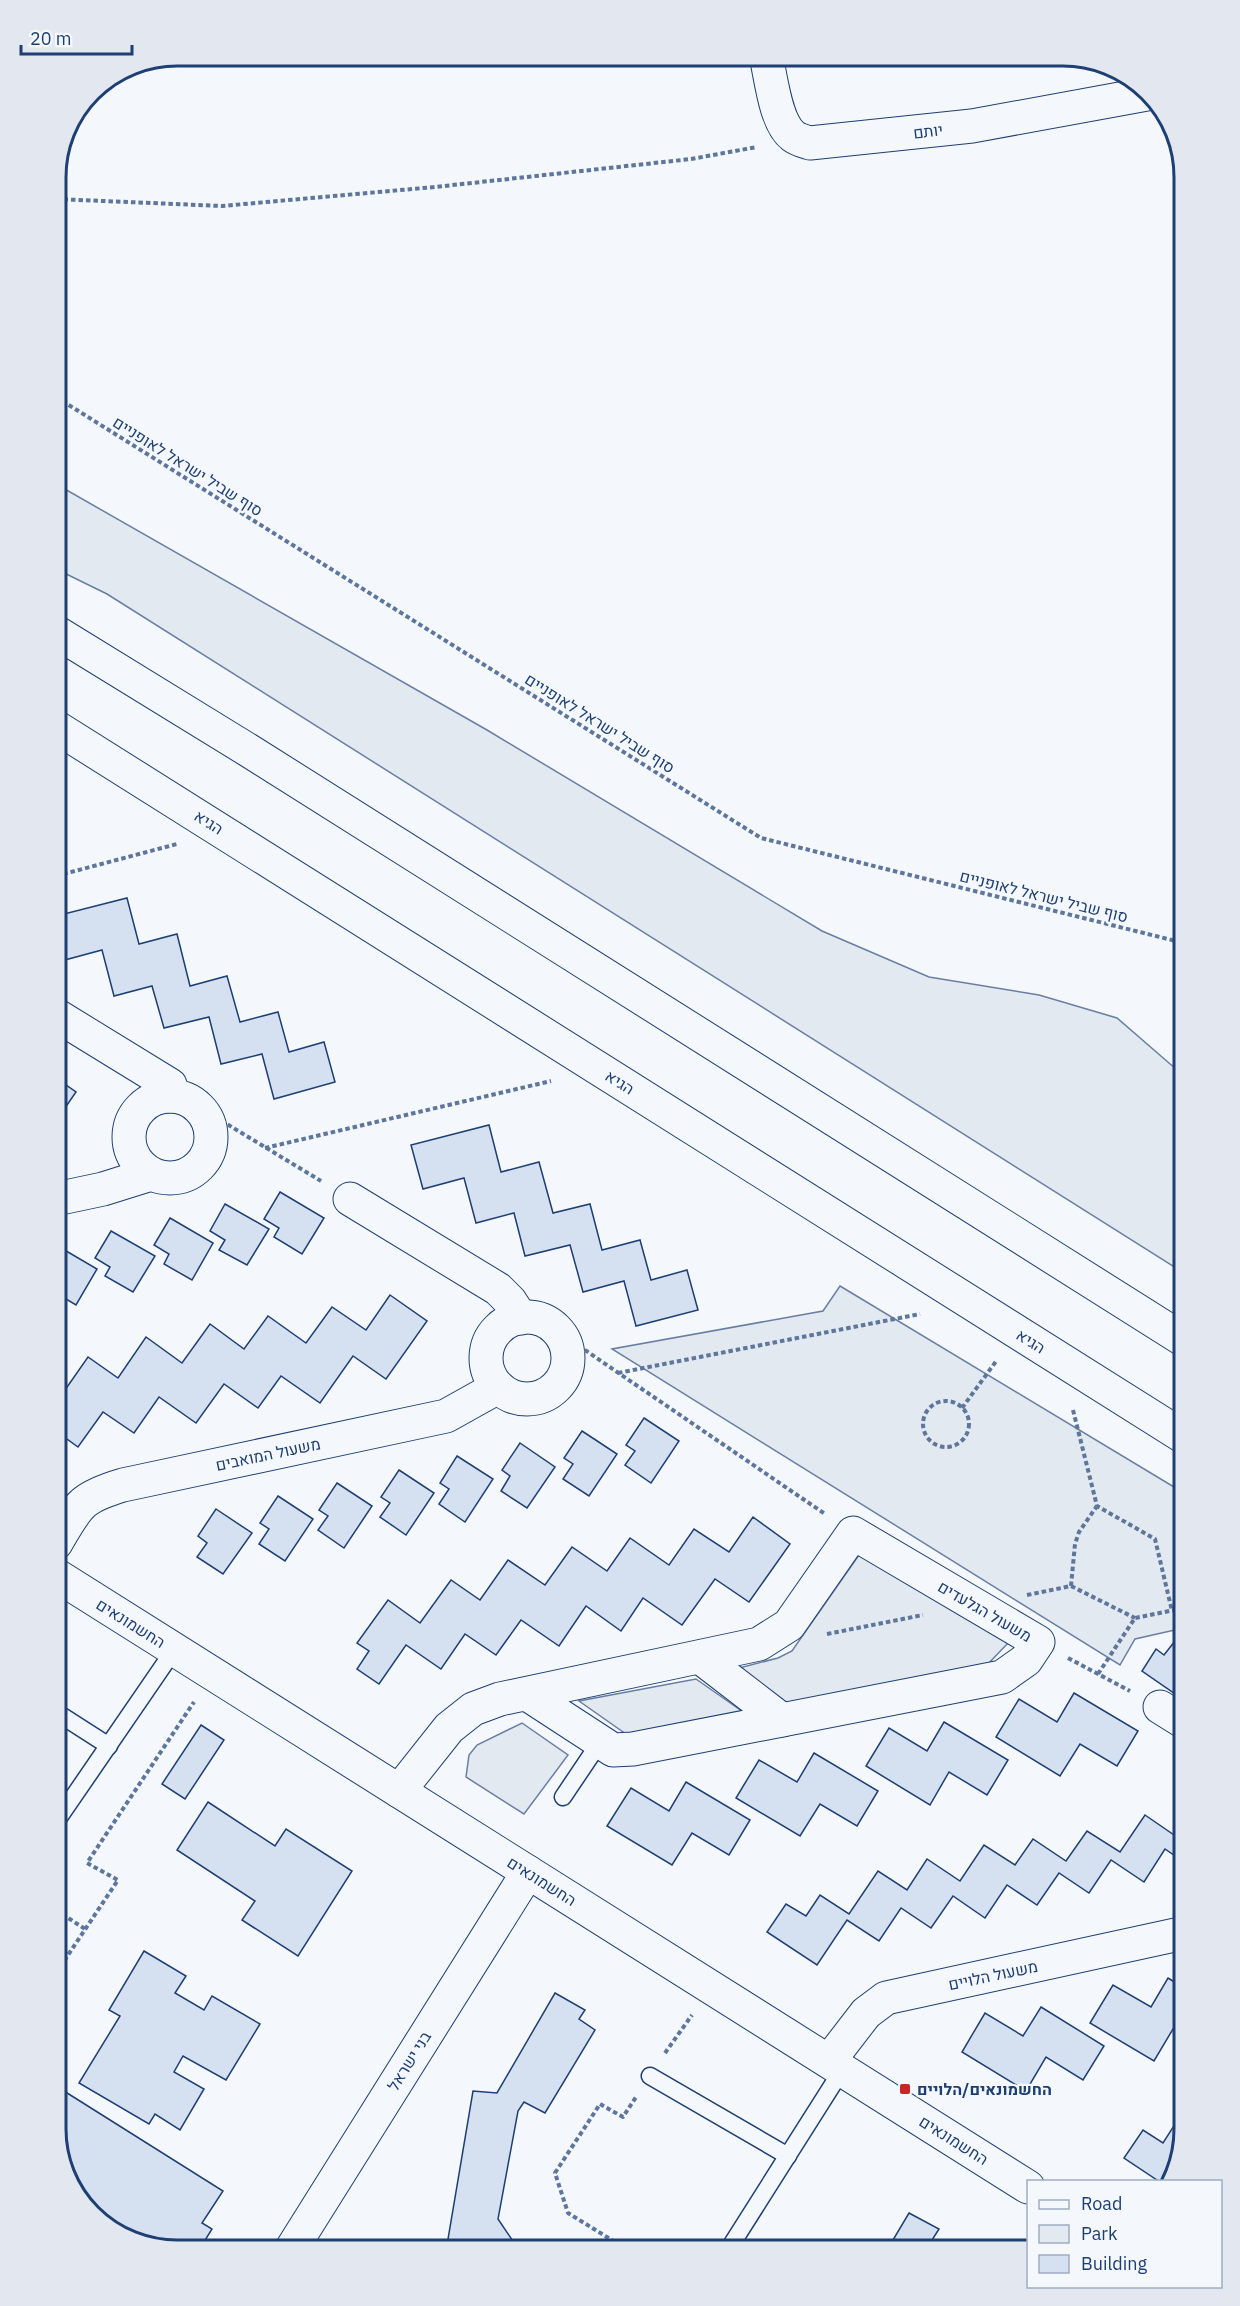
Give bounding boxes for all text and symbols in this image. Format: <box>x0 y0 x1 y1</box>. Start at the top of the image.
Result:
scale bar <box>21 18 132 56</box>
text: 20 m <box>30 27 72 50</box>
street label: יותם <box>912 119 944 143</box>
street label: סוף שביל ישראל לאופניים <box>109 412 267 520</box>
street label: סוף שביל ישראל לאופניים <box>521 669 679 777</box>
street label: הגיא <box>191 805 227 839</box>
street label: סוף שביל ישראל לאופניים <box>958 865 1130 927</box>
street label: הגיא <box>602 1065 638 1099</box>
street label: הגיא <box>1013 1324 1049 1358</box>
street label: משעול המואבים <box>214 1433 322 1475</box>
street label: משעול הגלעדים <box>934 1576 1036 1646</box>
street label: החשמונאים <box>93 1594 169 1652</box>
street label: החשמונאים <box>504 1852 580 1910</box>
street label: משעול הלויים <box>946 1956 1040 1994</box>
street label: בני ישראל <box>383 2027 435 2095</box>
place label: החשמונאים/הלויים <box>917 2079 1052 2099</box>
marker: החשמונאים/הלויים <box>898 2082 912 2096</box>
street label: החשמונאים <box>916 2111 992 2169</box>
legend <box>1027 2180 1222 2288</box>
text: Road <box>1081 2192 1122 2215</box>
text: Park <box>1081 2222 1118 2245</box>
text: Building <box>1081 2252 1148 2275</box>

